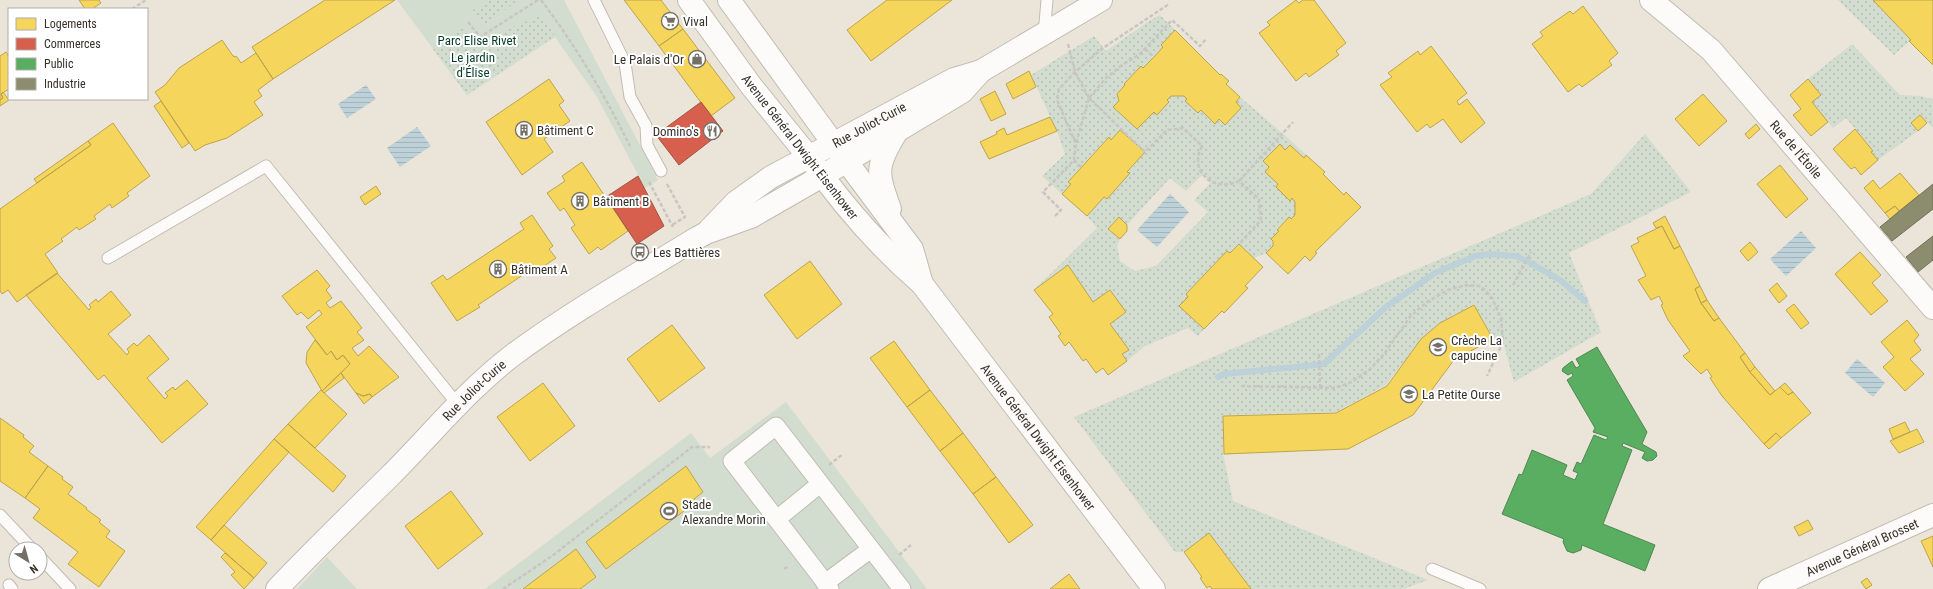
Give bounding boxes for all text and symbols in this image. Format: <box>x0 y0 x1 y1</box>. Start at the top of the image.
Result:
legend <box>8 8 148 100</box>
supermarket icon: Vival <box>660 11 680 31</box>
place label: Vival <box>683 14 708 29</box>
text: Logements <box>44 17 97 31</box>
park label: Parc Elise Rivet <box>438 33 517 48</box>
text: Commerces <box>44 37 101 51</box>
shop icon: Le Palais d'Or <box>687 49 707 69</box>
park label: Le jardin d'Élise <box>451 50 495 80</box>
place label: Le Palais d'Or <box>614 52 684 67</box>
text: Public <box>44 57 74 71</box>
street label: Avenue Général Dwight Eisenhower <box>739 71 861 223</box>
text: Industrie <box>44 77 86 91</box>
street label: Rue Joliot-Curie <box>830 99 908 150</box>
street label: Rue de l'Étoile <box>1767 117 1826 181</box>
building icon: Bâtiment C <box>514 120 534 140</box>
restaurant icon: Domino's <box>702 121 722 141</box>
place label: Bâtiment C <box>537 123 594 138</box>
place label: Domino's <box>653 124 699 139</box>
building icon: Bâtiment B <box>570 191 590 211</box>
place label: Bâtiment B <box>593 194 649 209</box>
bus stop icon: Les Battières <box>630 242 650 262</box>
place label: Les Battières <box>653 245 720 260</box>
building icon: Bâtiment A <box>488 259 508 279</box>
place label: Bâtiment A <box>511 262 568 277</box>
place label: Crèche La capucine <box>1451 333 1502 363</box>
school or university icon: Crèche La capucine <box>1428 337 1448 357</box>
street label: Rue Joliot-Curie <box>439 357 508 424</box>
street label: Avenue Général Dwight Eisenhower <box>978 361 1099 513</box>
school or university icon: La Petite Ourse <box>1399 384 1419 404</box>
place label: La Petite Ourse <box>1422 387 1500 402</box>
place label: Stade Alexandre Morin <box>682 497 766 527</box>
sports icon: Stade Alexandre Morin <box>659 501 679 521</box>
street label: Avenue Général Brosset <box>1803 515 1921 579</box>
north arrow <box>8 541 48 581</box>
text: N <box>27 561 40 576</box>

